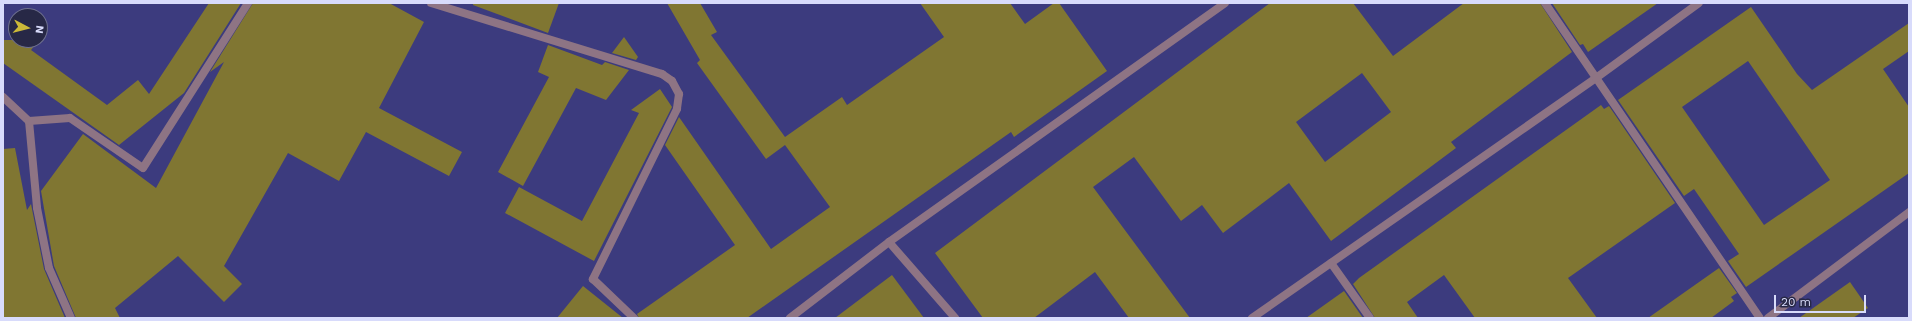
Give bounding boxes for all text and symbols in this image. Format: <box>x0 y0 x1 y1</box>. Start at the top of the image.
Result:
north arrow <box>8 8 48 48</box>
text: N <box>32 25 46 34</box>
scale bar <box>1776 287 1868 313</box>
text: 20 m <box>1781 295 1811 309</box>

